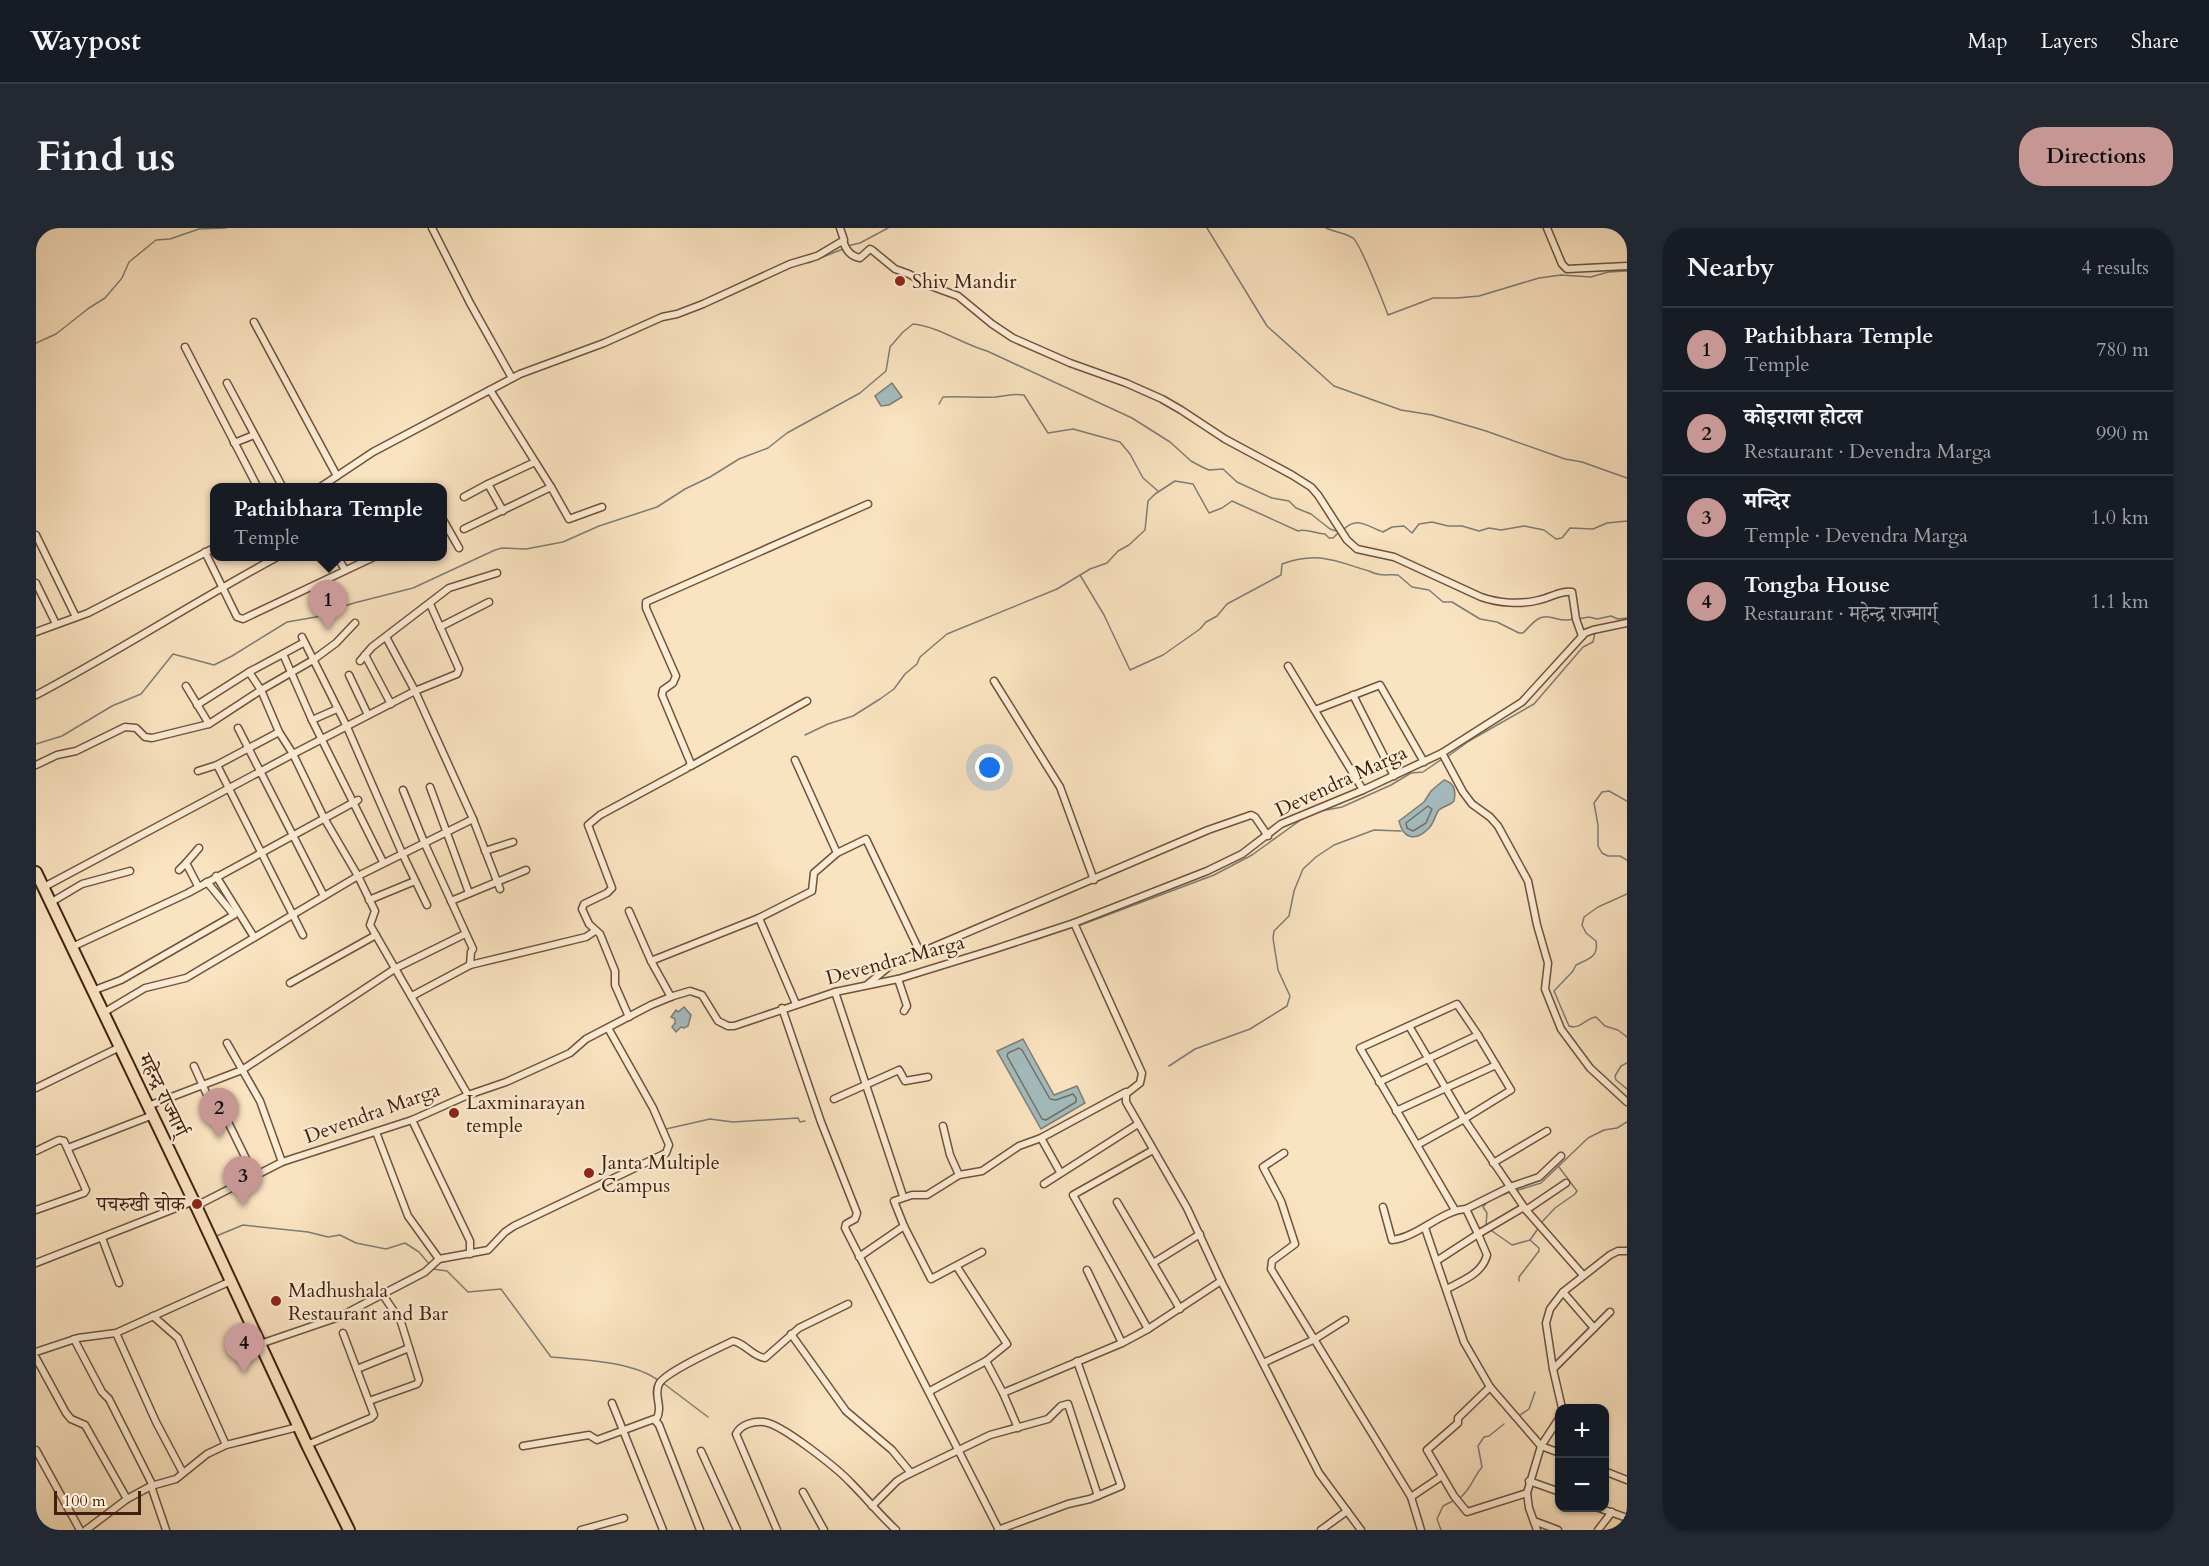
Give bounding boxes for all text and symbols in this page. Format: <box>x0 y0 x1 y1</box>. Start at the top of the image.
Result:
text: Waypost <box>30 22 141 60</box>
text: Map <box>1968 27 2008 56</box>
text: Layers <box>2041 27 2098 56</box>
text: Share <box>2131 27 2179 56</box>
button: Directions <box>2019 127 2173 186</box>
text: Find us <box>36 128 176 185</box>
text: Nearby <box>1687 250 1775 285</box>
text: 4 results <box>2081 254 2149 281</box>
place label: Shiv Mandir <box>912 268 1017 295</box>
marker: Shiv Mandir <box>893 274 907 288</box>
text: Pathibhara Temple <box>1744 321 1933 351</box>
text: 1 <box>1701 336 1712 363</box>
text: 780 m <box>2096 336 2149 363</box>
text: Temple <box>1744 351 1809 378</box>
text: कोइराला होटल <box>1744 402 1862 432</box>
text: 2 <box>1701 420 1712 447</box>
text: 990 m <box>2096 420 2149 447</box>
text: Restaurant · Devendra Marga <box>1744 438 1992 465</box>
popup <box>210 483 447 561</box>
text: मन्दिर <box>1744 486 1790 516</box>
text: Pathibhara Temple <box>234 494 423 524</box>
text: 3 <box>1701 504 1712 531</box>
text: 1.0 km <box>2090 504 2149 531</box>
text: Temple · Devendra Marga <box>1744 522 1968 549</box>
text: Temple <box>234 524 299 551</box>
text: Tongba House <box>1744 570 1890 600</box>
pin: 1 <box>308 580 348 630</box>
text: 4 <box>1701 588 1712 615</box>
text: 1.1 km <box>2090 588 2149 615</box>
text: Restaurant · महेन्द्र राज्मार्ग् <box>1744 600 1938 627</box>
street label: Devendra Marga <box>1271 739 1412 823</box>
your location <box>975 753 1004 782</box>
street label: Devendra Marga <box>823 928 968 991</box>
street label: महेन्द्र राज्मार्ग् <box>131 1048 196 1144</box>
street label: Devendra Marga <box>300 1076 444 1150</box>
pin: 2 <box>200 1088 238 1138</box>
place label: Laxminarayan temple <box>466 1089 586 1139</box>
marker: Laxminarayan temple <box>447 1106 461 1120</box>
place label: Janta Multiple Campus <box>598 1149 720 1199</box>
pin: 3 <box>224 1156 262 1206</box>
marker: Janta Multiple Campus <box>582 1166 596 1180</box>
place label: पचरुखी चोक <box>96 1191 187 1218</box>
marker: पचरुखी चोक <box>190 1197 204 1211</box>
place label: Madhushala Restaurant and Bar <box>288 1277 449 1327</box>
marker: Madhushala Restaurant and Bar <box>269 1294 283 1308</box>
pin: 4 <box>224 1324 264 1373</box>
map controls <box>1555 1404 1609 1512</box>
button: + <box>1555 1404 1609 1458</box>
button: − <box>1555 1458 1609 1512</box>
scale bar <box>54 1488 141 1516</box>
text: 100 m <box>63 1490 105 1512</box>

